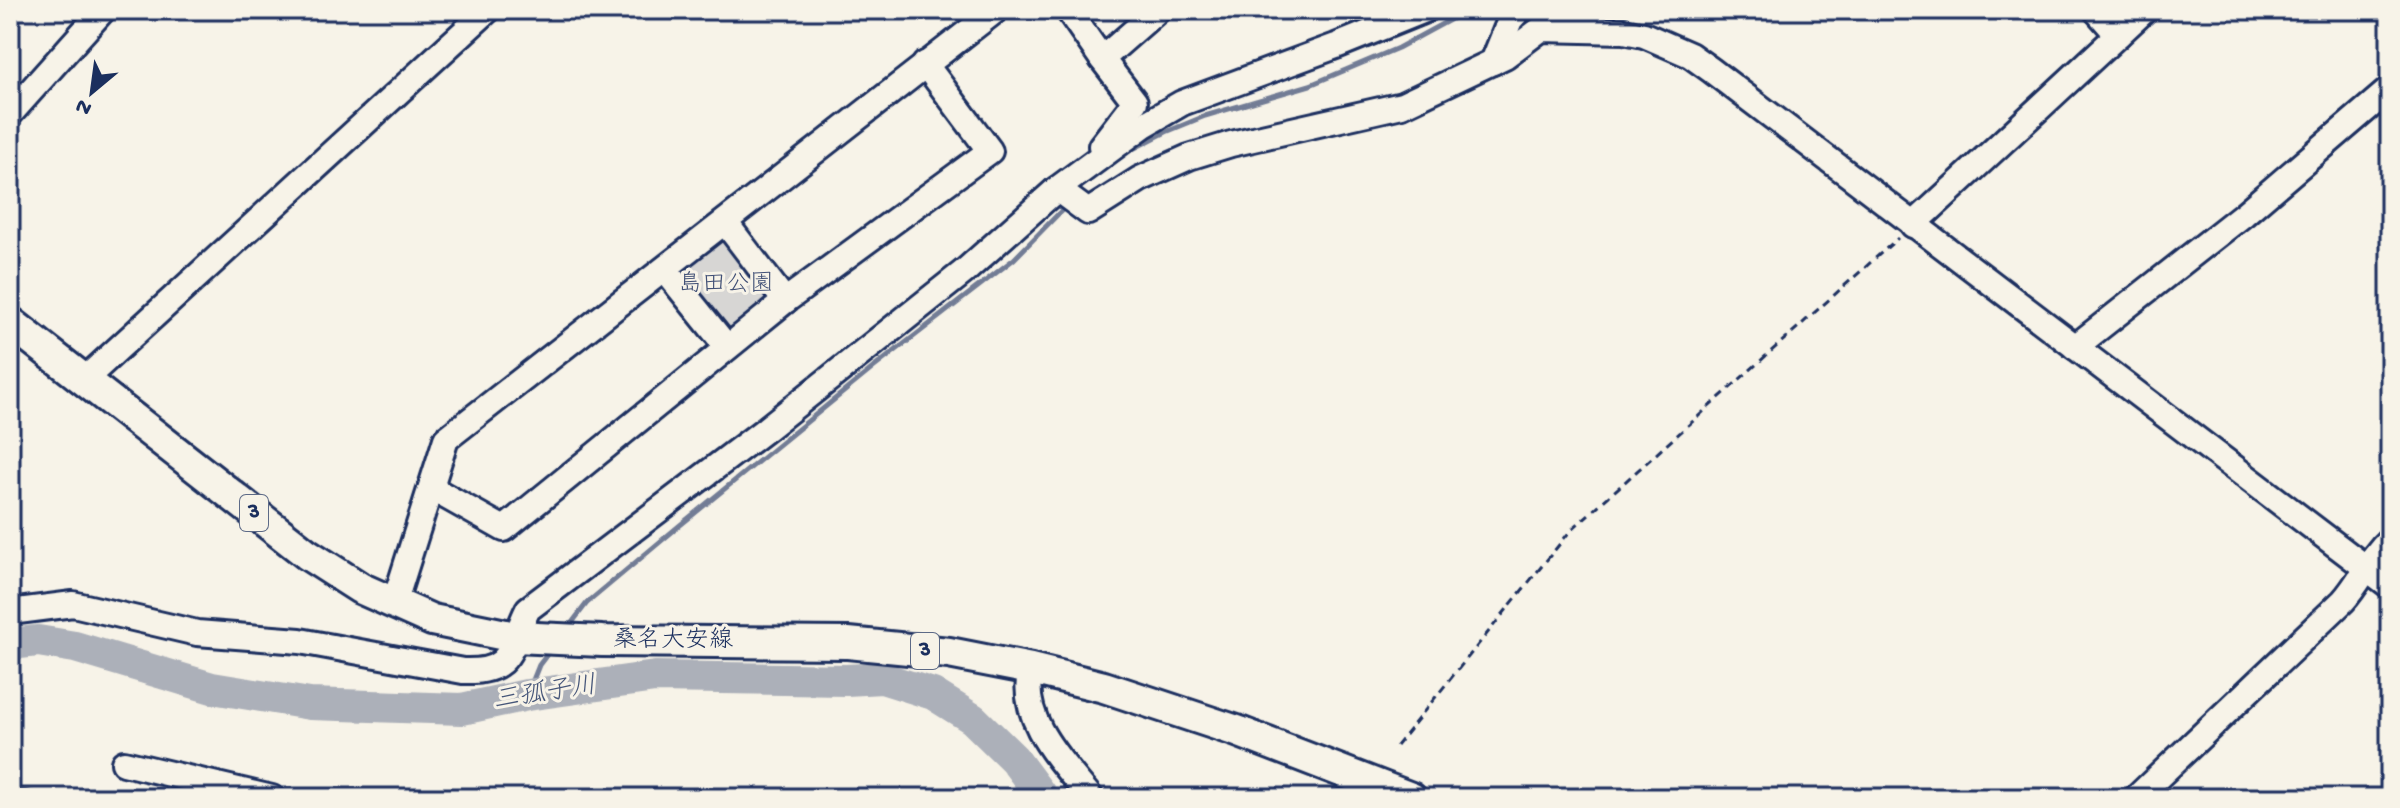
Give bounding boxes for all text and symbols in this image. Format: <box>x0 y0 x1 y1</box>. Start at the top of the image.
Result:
north arrow <box>52 52 132 132</box>
text: N <box>72 91 97 121</box>
park label: 島田公園 <box>678 270 774 300</box>
road number: 3 <box>240 495 268 531</box>
street label: 桑名大安線 <box>613 626 733 656</box>
road number: 3 <box>911 633 939 669</box>
water label: 三孤子川 <box>491 671 599 718</box>

